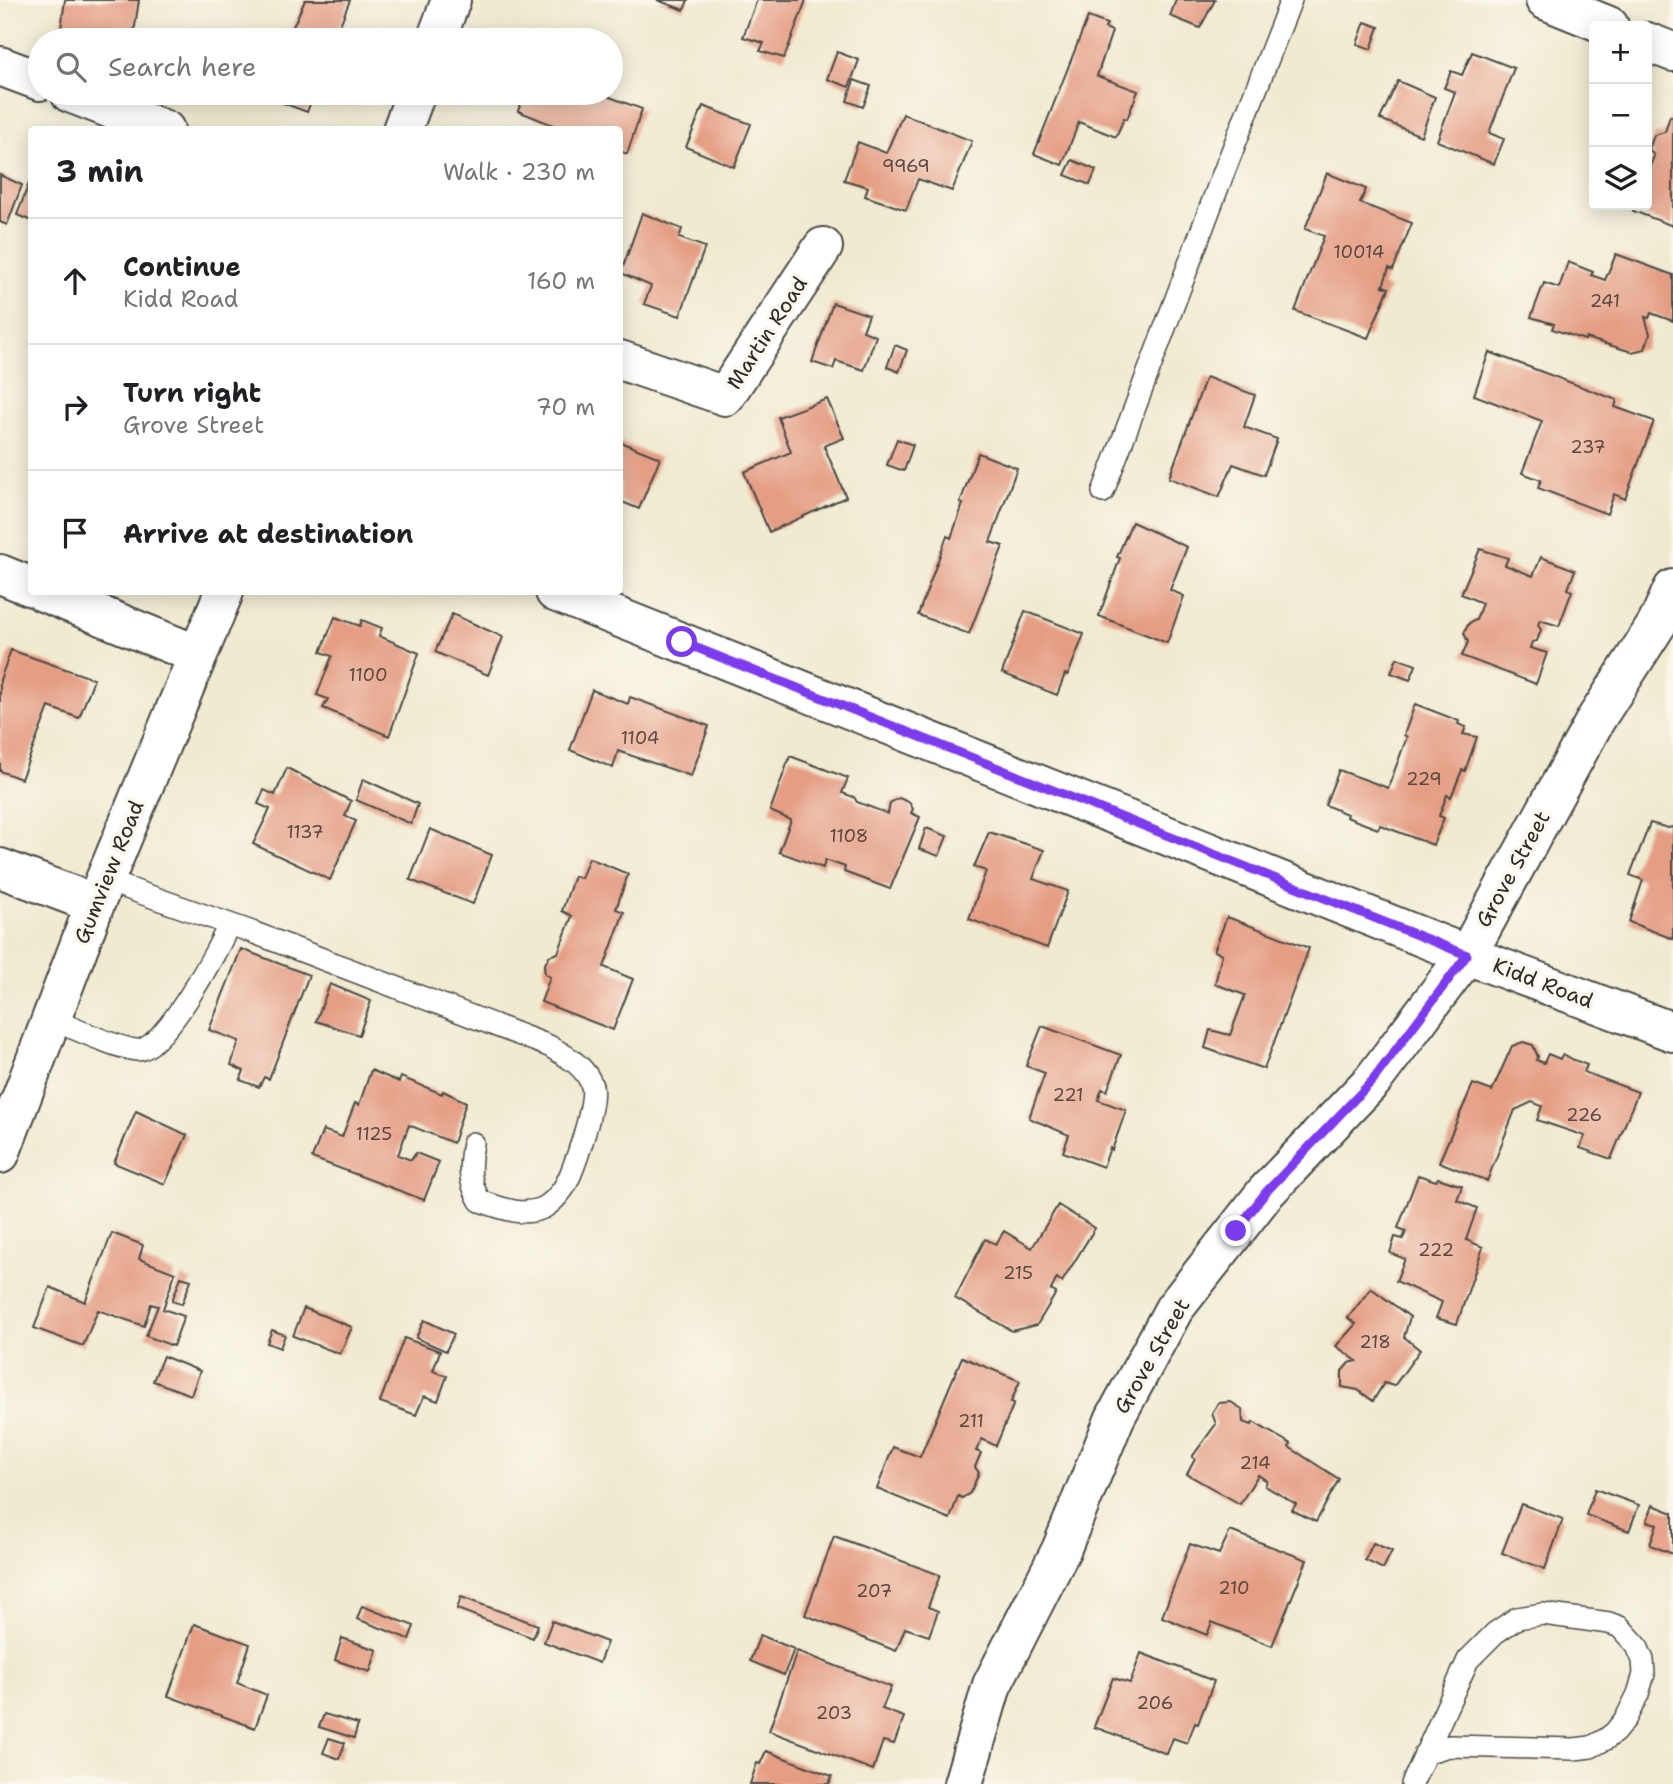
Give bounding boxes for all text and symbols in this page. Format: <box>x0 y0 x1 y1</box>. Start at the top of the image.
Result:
map controls <box>1589 21 1652 210</box>
button: + <box>1589 21 1652 84</box>
search box <box>28 28 623 105</box>
icon: search <box>52 48 90 86</box>
text: Search here <box>108 49 257 84</box>
button: − <box>1589 84 1652 147</box>
button: layers <box>1589 147 1652 210</box>
text: 3 min <box>56 151 143 192</box>
house number: 9969 <box>882 154 930 178</box>
text: Walk · 230 m <box>443 157 595 187</box>
house number: 10014 <box>1334 240 1384 264</box>
text: Continue <box>123 249 241 284</box>
icon: ahead <box>56 262 94 300</box>
text: 160 m <box>527 266 595 296</box>
street label: Martin Road <box>720 271 814 395</box>
text: Kidd Road <box>123 284 238 314</box>
house number: 241 <box>1590 289 1620 313</box>
text: Turn right <box>123 375 261 410</box>
icon: right <box>56 388 94 426</box>
text: 70 m <box>536 392 595 422</box>
text: Grove Street <box>123 410 264 440</box>
house number: 237 <box>1570 435 1606 459</box>
icon: arrive <box>56 514 94 552</box>
text: Arrive at destination <box>123 516 413 551</box>
route start <box>666 626 697 657</box>
house number: 1100 <box>348 663 388 687</box>
house number: 1104 <box>621 726 659 750</box>
house number: 229 <box>1406 767 1442 791</box>
street label: Gumview Road <box>68 796 150 948</box>
street label: Grove Street <box>1470 806 1556 932</box>
house number: 1137 <box>286 820 324 844</box>
house number: 1108 <box>830 824 868 848</box>
street label: Kidd Road <box>1489 951 1597 1015</box>
house number: 221 <box>1053 1083 1083 1107</box>
house number: 226 <box>1566 1103 1602 1127</box>
house number: 1125 <box>356 1122 392 1146</box>
route end <box>1220 1215 1251 1246</box>
house number: 222 <box>1418 1238 1454 1262</box>
house number: 215 <box>1003 1261 1033 1285</box>
street label: Grove Street <box>1108 1293 1196 1419</box>
house number: 218 <box>1359 1330 1391 1354</box>
house number: 211 <box>958 1409 984 1433</box>
house number: 214 <box>1239 1451 1271 1475</box>
house number: 210 <box>1218 1576 1250 1600</box>
house number: 207 <box>856 1579 892 1603</box>
house number: 206 <box>1137 1691 1173 1715</box>
house number: 203 <box>816 1701 852 1725</box>

